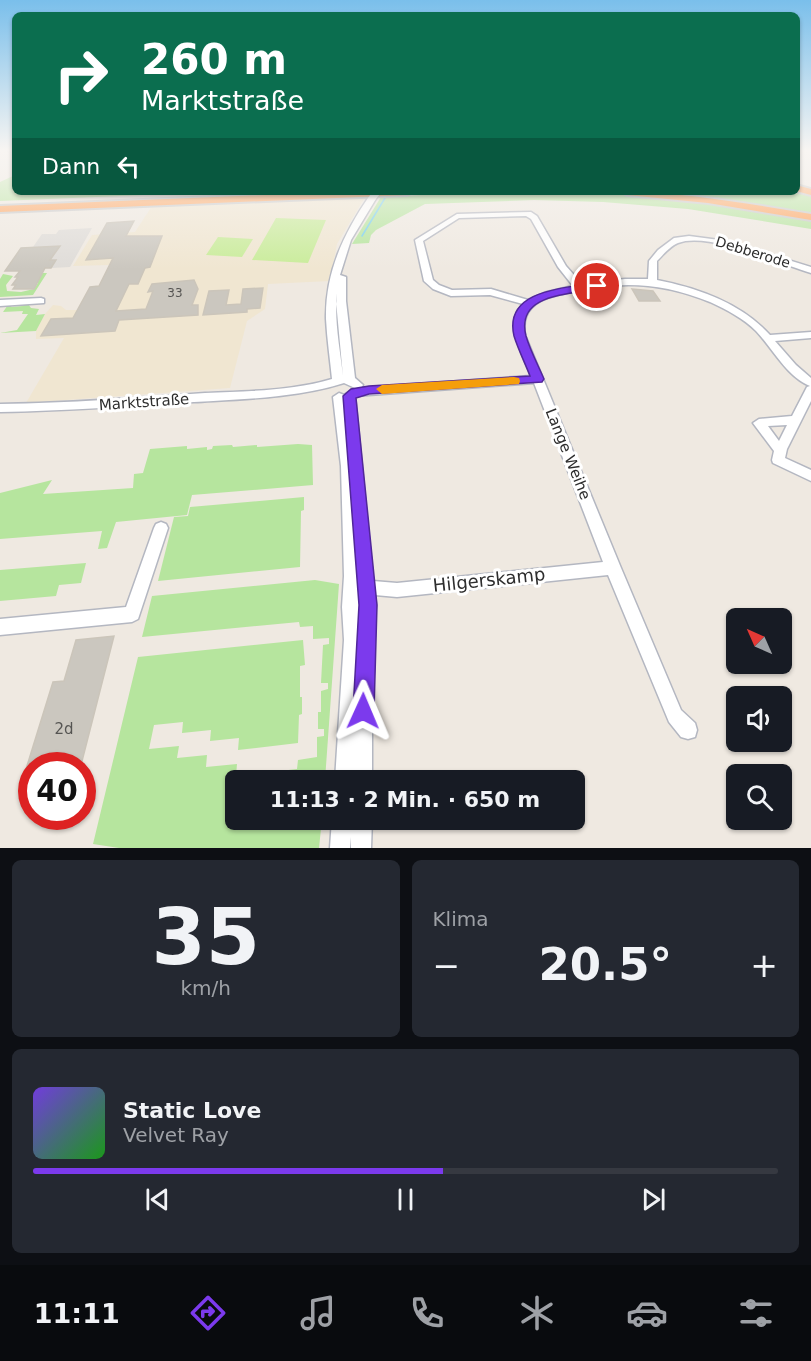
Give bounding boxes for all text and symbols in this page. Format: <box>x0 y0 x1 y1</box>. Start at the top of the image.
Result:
text: 260 m <box>141 35 287 84</box>
icon: right <box>42 36 120 114</box>
text: Marktstraße <box>141 85 304 116</box>
icon: left <box>112 150 145 183</box>
text: Dann <box>42 154 100 179</box>
street label: Debberode <box>714 233 792 271</box>
pin <box>571 260 622 311</box>
icon: arrive <box>580 269 613 302</box>
house number: 33 <box>167 286 183 300</box>
street label: Marktstraße <box>98 390 190 414</box>
street label: Lange Weihe <box>542 406 594 502</box>
street label: Hilgerskamp <box>432 563 546 596</box>
north arrow <box>726 608 792 674</box>
map controls <box>726 608 792 830</box>
position arrow <box>331 679 395 743</box>
button: sound <box>726 686 792 752</box>
house number: 2d <box>54 720 74 738</box>
speed limit sign: 40 <box>18 752 96 830</box>
button: search <box>726 764 792 830</box>
text: 11:13 · 2 Min. · 650 m <box>270 787 540 812</box>
text: 35 <box>151 892 260 982</box>
text: Klima <box>433 907 488 931</box>
text: 20.5° <box>538 938 672 991</box>
text: − <box>433 946 460 985</box>
text: + <box>750 946 778 985</box>
text: km/h <box>181 976 231 1000</box>
text: Static Love <box>123 1098 261 1123</box>
text: Velvet Ray <box>123 1123 229 1147</box>
icon: previous <box>141 1183 174 1216</box>
icon: pause <box>389 1183 422 1216</box>
icon: next <box>637 1183 670 1216</box>
icon: directions <box>187 1292 229 1334</box>
icon: music <box>297 1292 339 1334</box>
icon: phone <box>406 1292 448 1334</box>
icon: climate <box>516 1292 558 1334</box>
icon: car <box>626 1292 668 1334</box>
icon: filters <box>735 1292 777 1334</box>
text: 11:11 <box>34 1298 120 1329</box>

